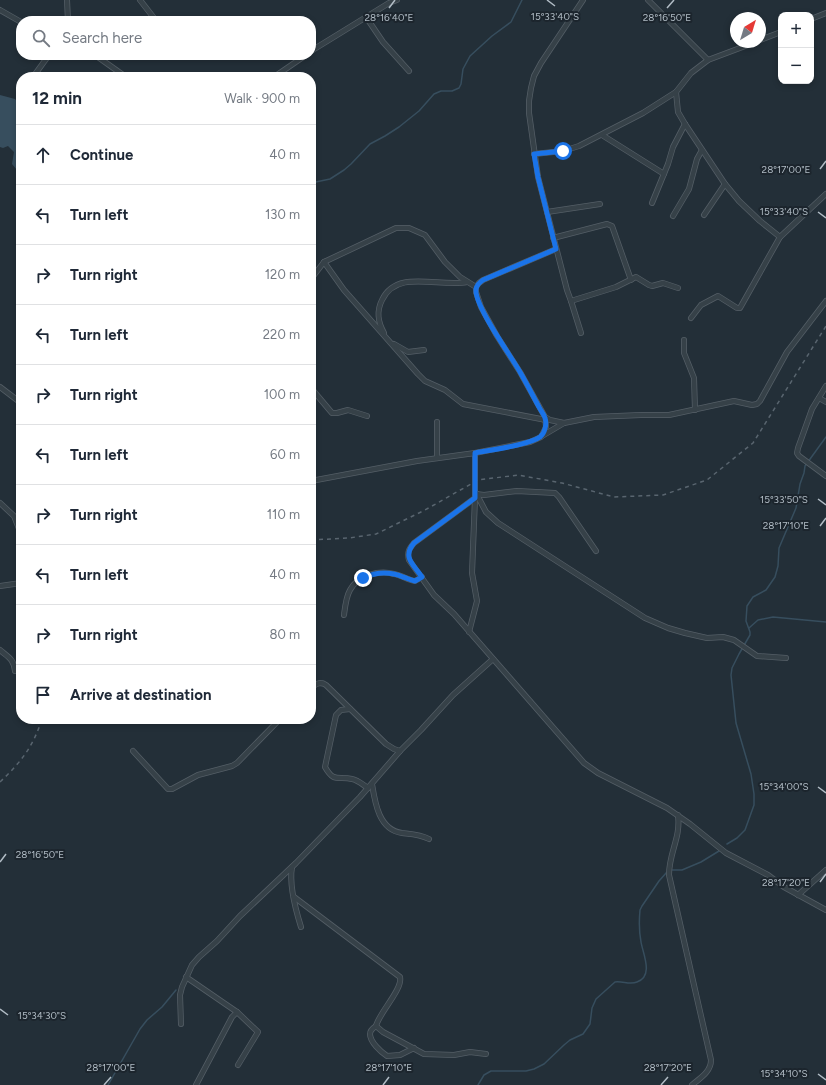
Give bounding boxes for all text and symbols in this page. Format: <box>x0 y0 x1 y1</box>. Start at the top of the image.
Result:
text: 15°33'40"S <box>531 10 579 23</box>
text: 28°16'40"E <box>365 11 414 24</box>
text: 28°16'50"E <box>643 11 691 24</box>
north arrow <box>730 12 766 48</box>
map controls <box>778 12 814 84</box>
button: + <box>778 12 814 48</box>
search box <box>16 16 316 60</box>
icon: search <box>30 27 52 49</box>
text: Search here <box>62 29 142 47</box>
button: − <box>778 48 814 84</box>
text: 12 min <box>32 88 82 108</box>
text: Walk · 900 m <box>224 91 300 106</box>
route start <box>554 142 572 160</box>
icon: ahead <box>32 144 54 166</box>
text: Continue <box>70 146 133 164</box>
text: 40 m <box>269 147 300 162</box>
text: 28°17'00"E <box>762 163 811 176</box>
icon: left <box>32 204 54 226</box>
text: 15°33'40"S <box>760 205 808 218</box>
text: Turn left <box>70 206 128 224</box>
text: 130 m <box>265 207 300 222</box>
icon: right <box>32 264 54 286</box>
text: Turn right <box>70 266 138 284</box>
text: 120 m <box>265 267 300 282</box>
icon: left <box>32 324 54 346</box>
text: Turn left <box>70 326 128 344</box>
text: 220 m <box>263 327 300 342</box>
icon: right <box>32 384 54 406</box>
text: Turn right <box>70 386 138 404</box>
text: 100 m <box>264 387 300 402</box>
icon: left <box>32 444 54 466</box>
text: Turn left <box>70 446 128 464</box>
text: 60 m <box>270 447 300 462</box>
text: 15°33'50"S <box>760 493 808 506</box>
icon: right <box>32 504 54 526</box>
text: Turn right <box>70 506 138 524</box>
text: 110 m <box>267 507 300 522</box>
text: 28°17'10"E <box>763 519 809 532</box>
icon: left <box>32 564 54 586</box>
text: Turn left <box>70 566 128 584</box>
text: 40 m <box>269 567 300 582</box>
route end <box>354 569 372 587</box>
icon: right <box>32 624 54 646</box>
text: Turn right <box>70 626 138 644</box>
text: 80 m <box>269 627 300 642</box>
icon: arrive <box>32 684 54 706</box>
text: Arrive at destination <box>70 686 211 704</box>
text: 15°34'00"S <box>759 780 809 793</box>
text: 28°16'50"E <box>16 848 64 861</box>
text: 28°17'20"E <box>762 876 810 889</box>
text: 15°34'30"S <box>18 1009 66 1022</box>
text: 28°17'00"E <box>87 1061 136 1074</box>
text: 28°17'10"E <box>366 1061 412 1074</box>
text: 28°17'20"E <box>644 1061 692 1074</box>
text: 15°34'10"S <box>760 1067 808 1080</box>

